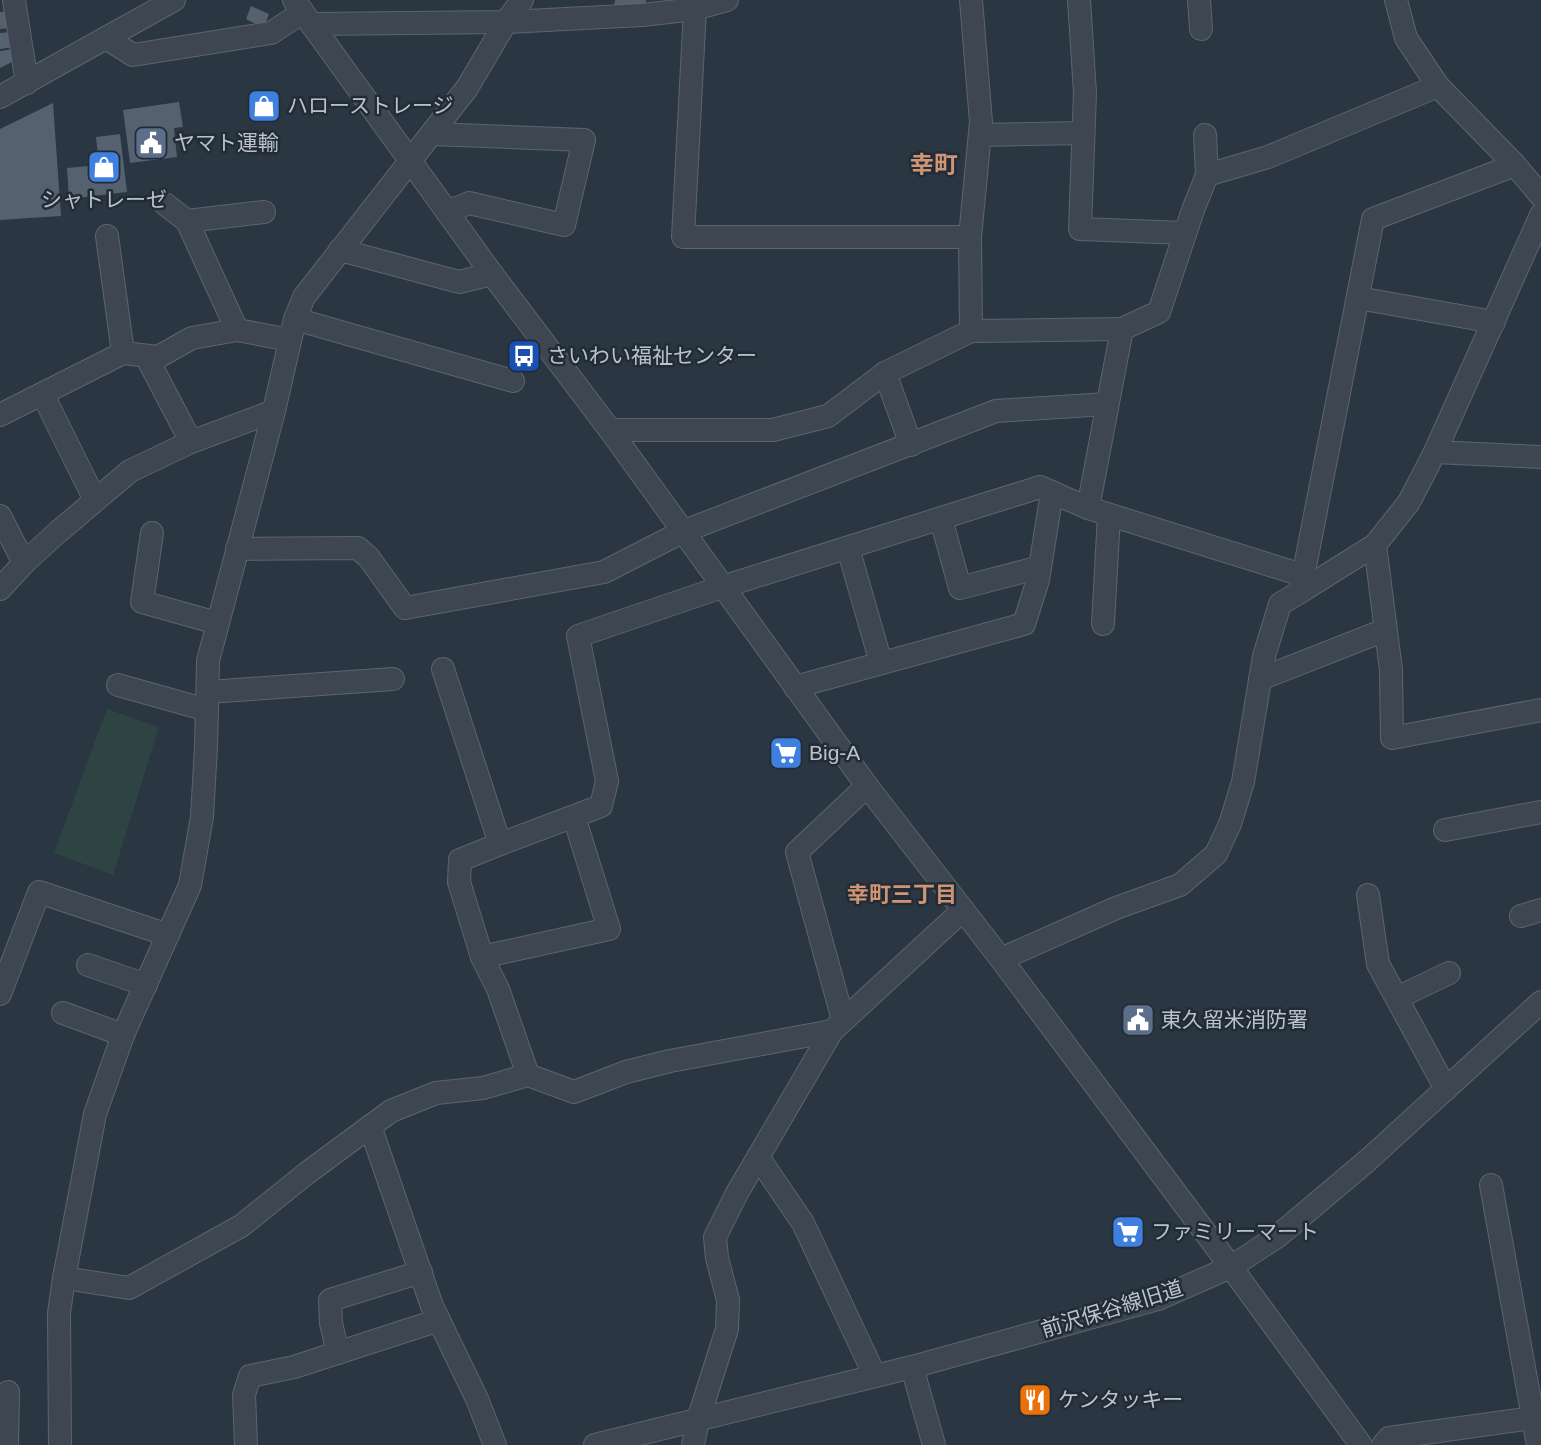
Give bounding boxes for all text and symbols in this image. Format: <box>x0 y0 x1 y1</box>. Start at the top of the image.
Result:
shop icon: ハローストレージ <box>246 88 282 124</box>
place label: ハローストレージ <box>287 94 454 117</box>
public building icon: ヤマト運輸 <box>133 125 169 161</box>
place label: ヤマト運輸 <box>174 131 279 154</box>
shop icon: シャトレーゼ <box>86 149 122 185</box>
district label: 幸町 <box>910 151 958 178</box>
place label: シャトレーゼ <box>41 188 167 211</box>
bus stop icon: さいわい福祉センター <box>506 338 542 374</box>
place label: さいわい福祉センター <box>547 344 757 367</box>
supermarket icon: Big-A <box>768 735 804 771</box>
place label: Big-A <box>809 741 860 764</box>
district label: 幸町三丁目 <box>847 882 957 907</box>
public building icon: 東久留米消防署 <box>1120 1002 1156 1038</box>
place label: 東久留米消防署 <box>1161 1008 1308 1031</box>
supermarket icon: ファミリーマート <box>1110 1214 1146 1250</box>
place label: ファミリーマート <box>1151 1220 1319 1243</box>
street label: 前沢保谷線旧道 <box>1038 1276 1186 1341</box>
restaurant icon: ケンタッキー <box>1017 1382 1053 1418</box>
place label: ケンタッキー <box>1058 1388 1183 1411</box>

